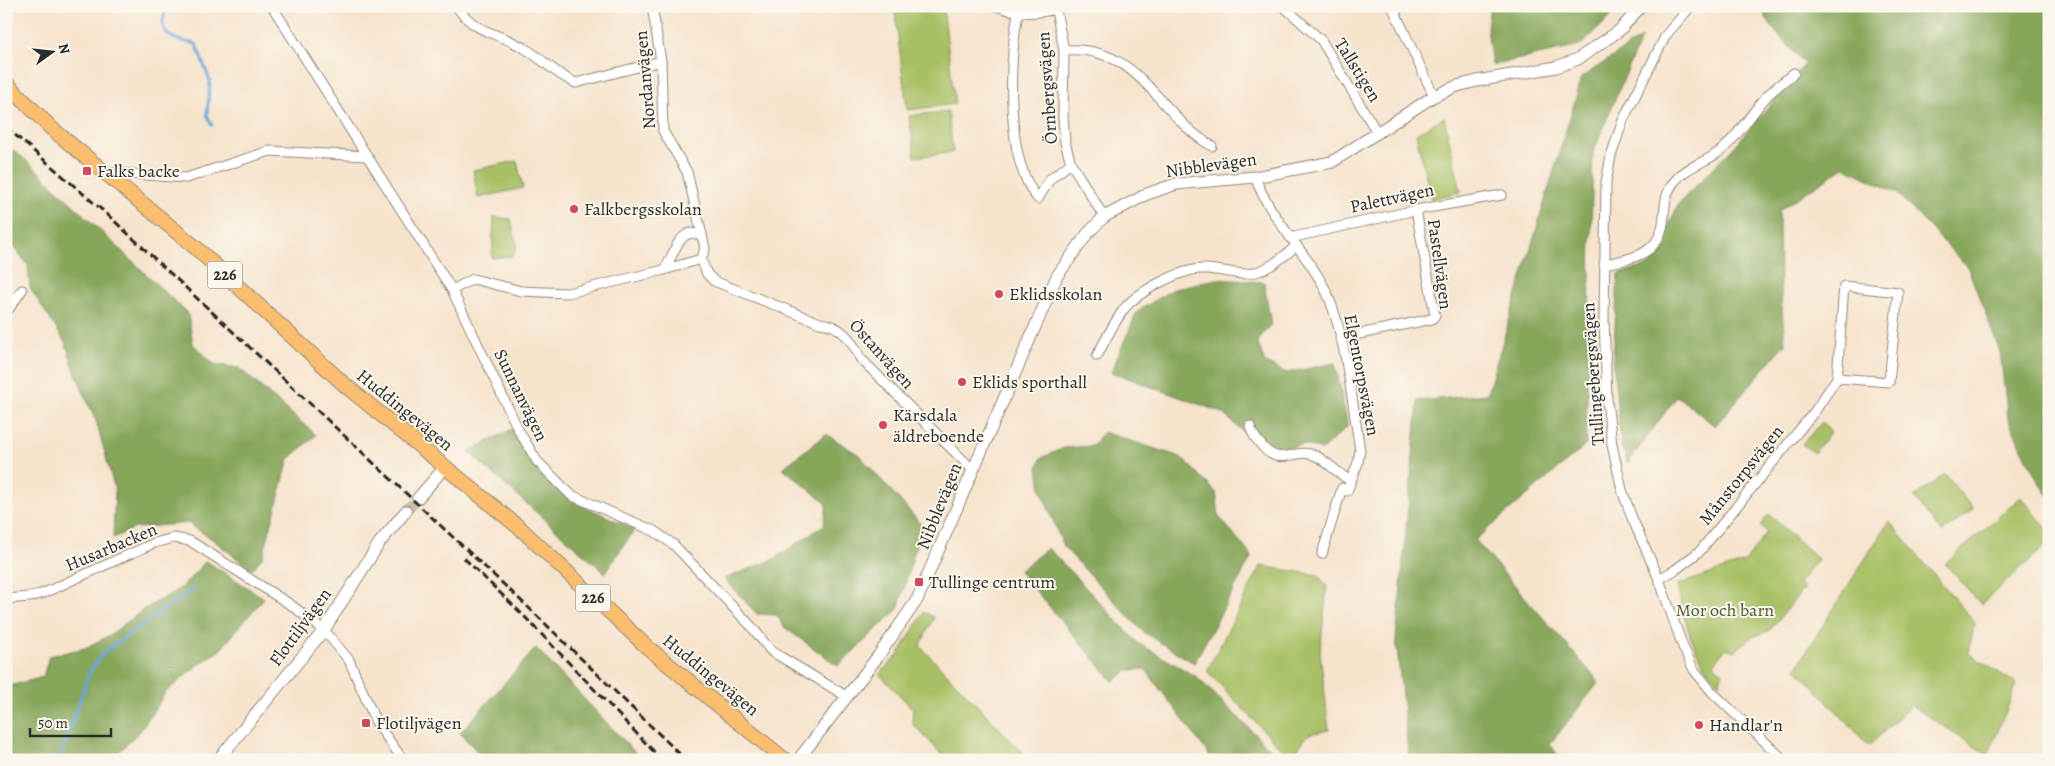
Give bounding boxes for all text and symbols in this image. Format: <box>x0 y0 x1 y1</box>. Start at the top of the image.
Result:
north arrow <box>28 28 78 78</box>
street label: Nordanvägen <box>629 30 661 130</box>
street label: Örnbergsvägen <box>1031 31 1063 145</box>
street label: Tallstigen <box>1329 33 1387 107</box>
text: N <box>54 41 75 56</box>
street label: Nibblevägen <box>1164 147 1258 183</box>
place label: Falks backe <box>97 159 180 183</box>
marker: Falks backe <box>81 165 93 177</box>
street label: Palettvägen <box>1348 177 1436 219</box>
place label: Falkbergsskolan <box>584 197 702 221</box>
marker: Falkbergsskolan <box>568 203 580 215</box>
street label: Pastellvägen <box>1422 217 1458 311</box>
road number: 226 <box>208 262 242 288</box>
place label: Eklidsskolan <box>1009 282 1103 306</box>
marker: Eklidsskolan <box>993 288 1005 300</box>
street label: Tullingebergsvägen <box>1576 302 1610 446</box>
street label: Elgentorpsvägen <box>1338 312 1386 438</box>
street label: Östanvägen <box>844 314 920 394</box>
street label: Sunnanvägen <box>488 345 554 445</box>
street label: Huddingevägen <box>352 364 458 456</box>
place label: Eklids sporthall <box>972 370 1087 394</box>
marker: Eklids sporthall <box>956 376 968 388</box>
place label: Kärsdala äldreboende <box>893 403 984 448</box>
marker: Kärsdala äldreboende <box>877 419 889 431</box>
street label: Månstorpsvägen <box>1693 420 1789 530</box>
street label: Nibblevägen <box>911 459 967 553</box>
street label: Husarbacken <box>61 517 161 577</box>
place label: Tullinge centrum <box>929 570 1055 594</box>
marker: Tullinge centrum <box>913 576 925 588</box>
street label: Flottiljvägen <box>263 583 337 671</box>
road number: 226 <box>576 584 610 612</box>
park label: Mor och barn <box>1676 598 1774 622</box>
street label: Huddingevägen <box>658 629 764 721</box>
scale bar <box>30 706 111 738</box>
place label: Flotiljvägen <box>376 711 462 735</box>
text: 50 m <box>38 713 68 733</box>
place label: Handlar'n <box>1709 713 1783 737</box>
marker: Flotiljvägen <box>360 717 372 729</box>
marker: Handlar'n <box>1693 719 1705 731</box>

